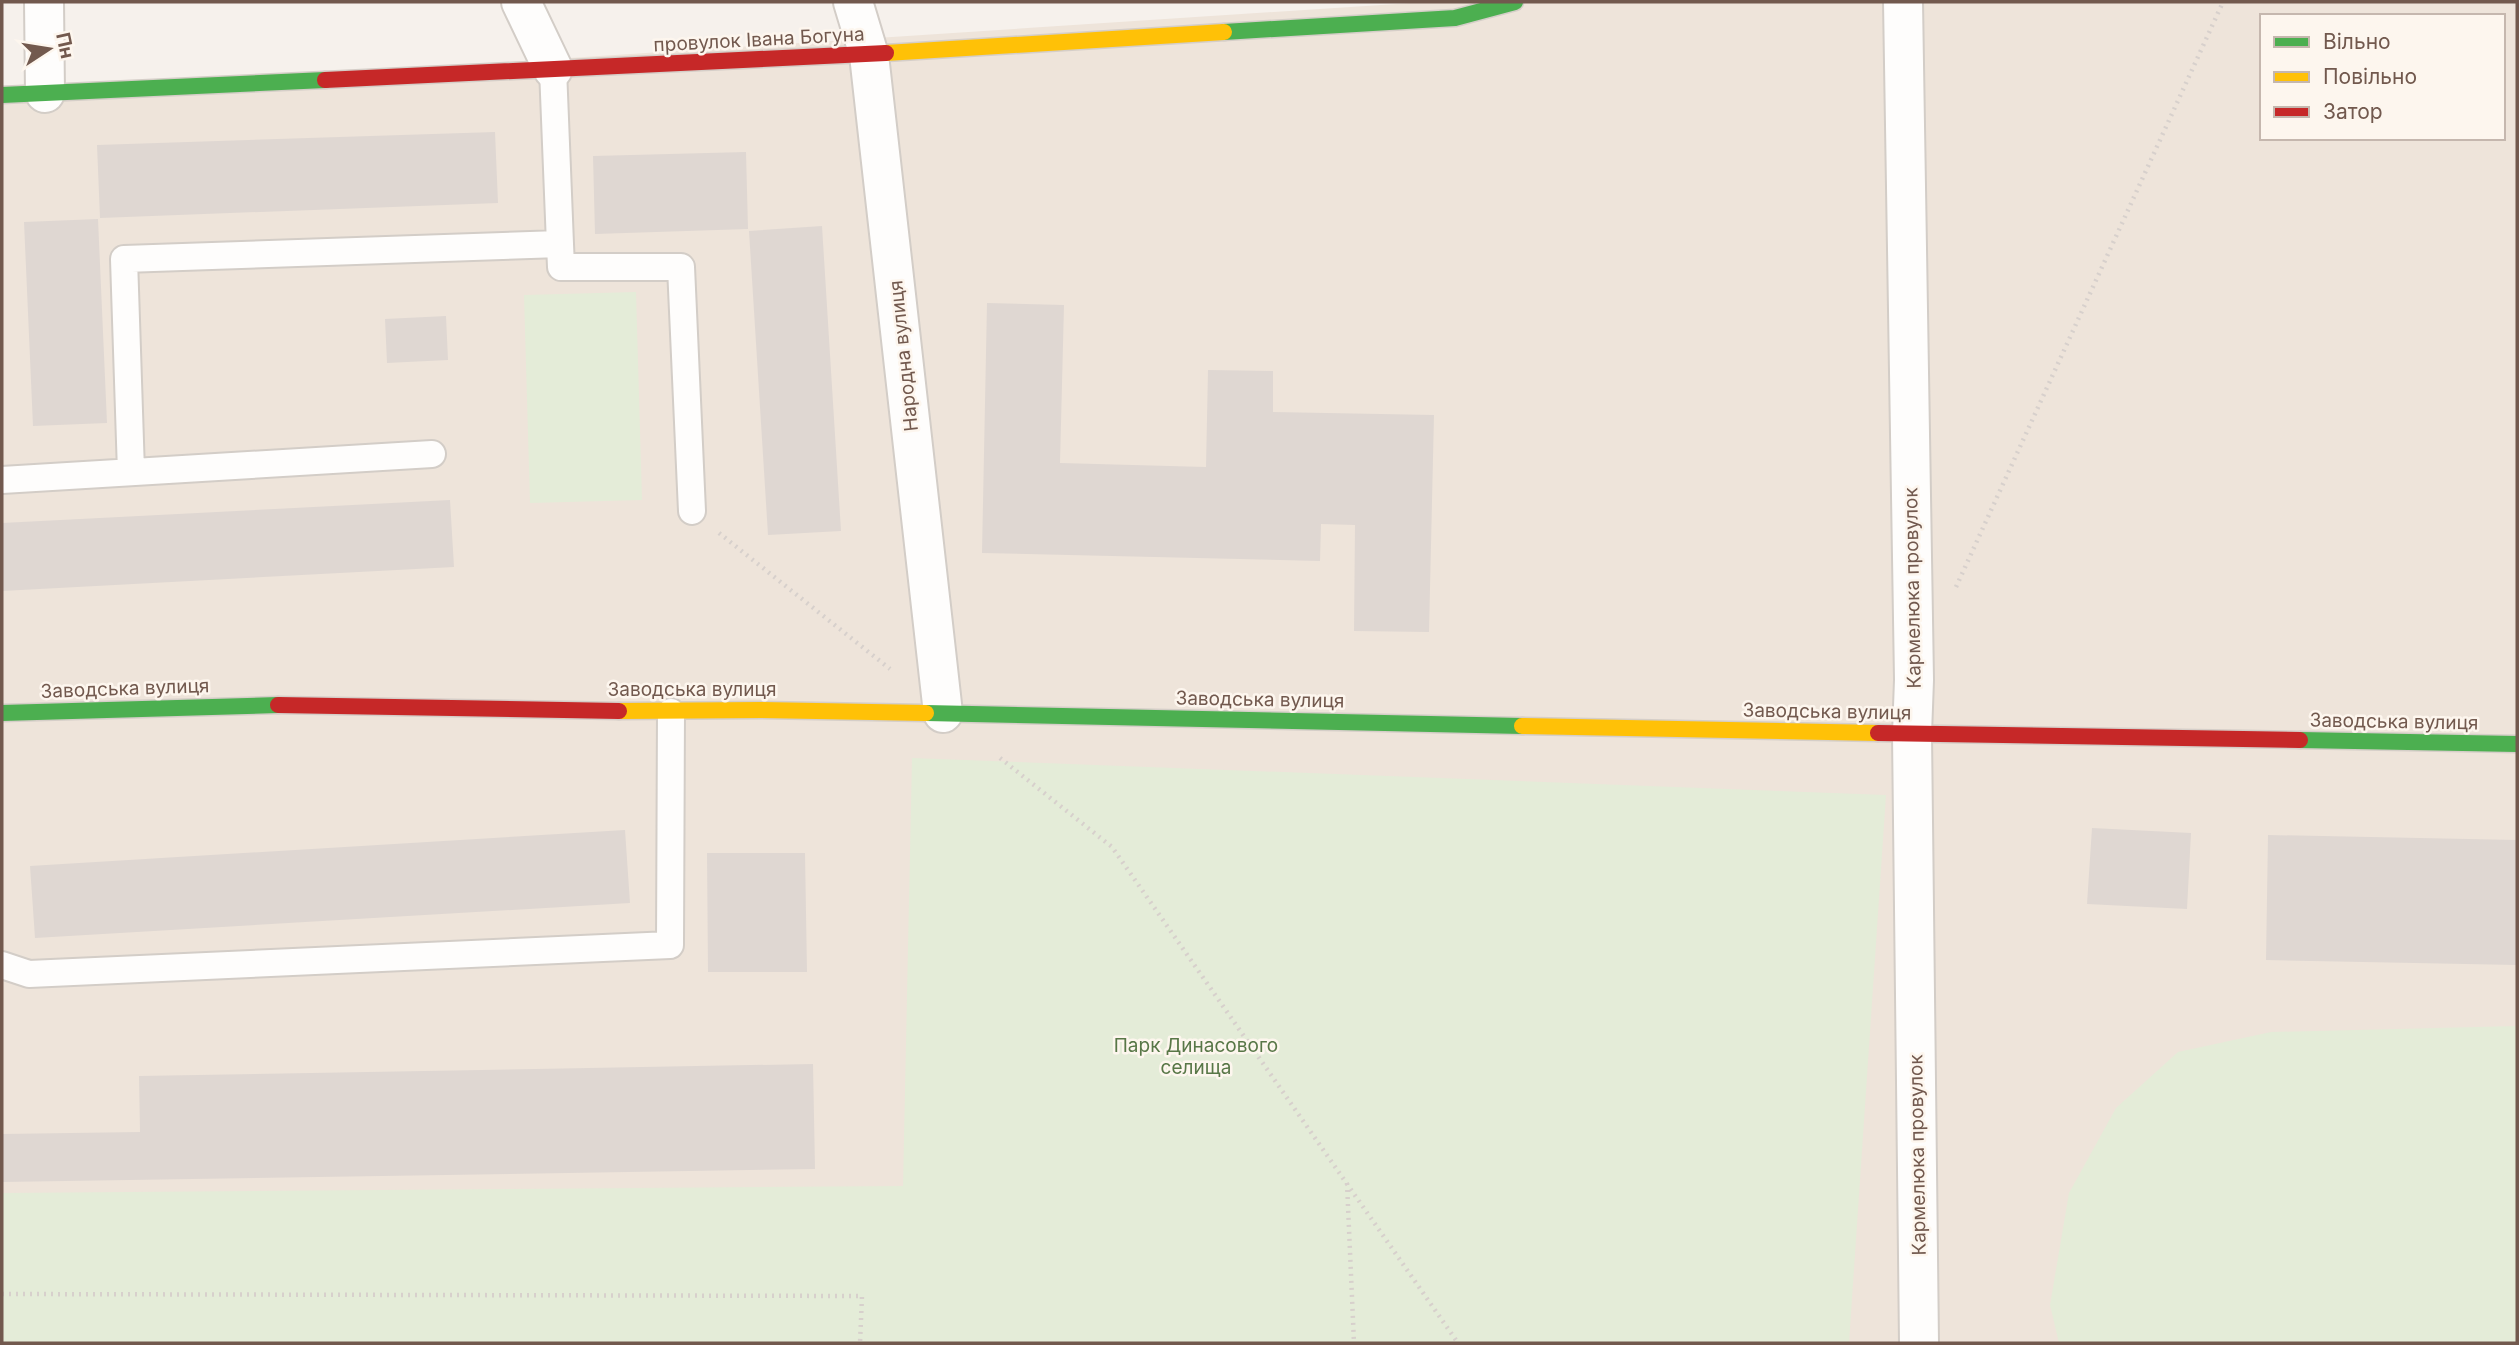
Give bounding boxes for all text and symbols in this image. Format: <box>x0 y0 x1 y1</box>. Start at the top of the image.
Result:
north arrow <box>14 14 84 84</box>
legend <box>2260 14 2505 140</box>
street label: провулок Івана Богуна <box>653 22 865 57</box>
text: Вільно <box>2323 29 2391 54</box>
text: Пн <box>51 30 79 61</box>
text: Повільно <box>2323 64 2417 89</box>
text: Затор <box>2323 99 2383 124</box>
street label: Народна вулиця <box>884 279 923 433</box>
street label: Кармелюка провулок <box>1899 486 1926 689</box>
street label: Заводська вулиця <box>40 674 210 703</box>
street label: Заводська вулиця <box>608 678 776 701</box>
street label: Заводська вулиця <box>1175 687 1345 712</box>
street label: Заводська вулиця <box>1742 699 1912 724</box>
street label: Заводська вулиця <box>2309 709 2479 734</box>
park label: Парк Динасового селища <box>1114 1034 1278 1079</box>
street label: Кармелюка провулок <box>1904 1053 1931 1256</box>

